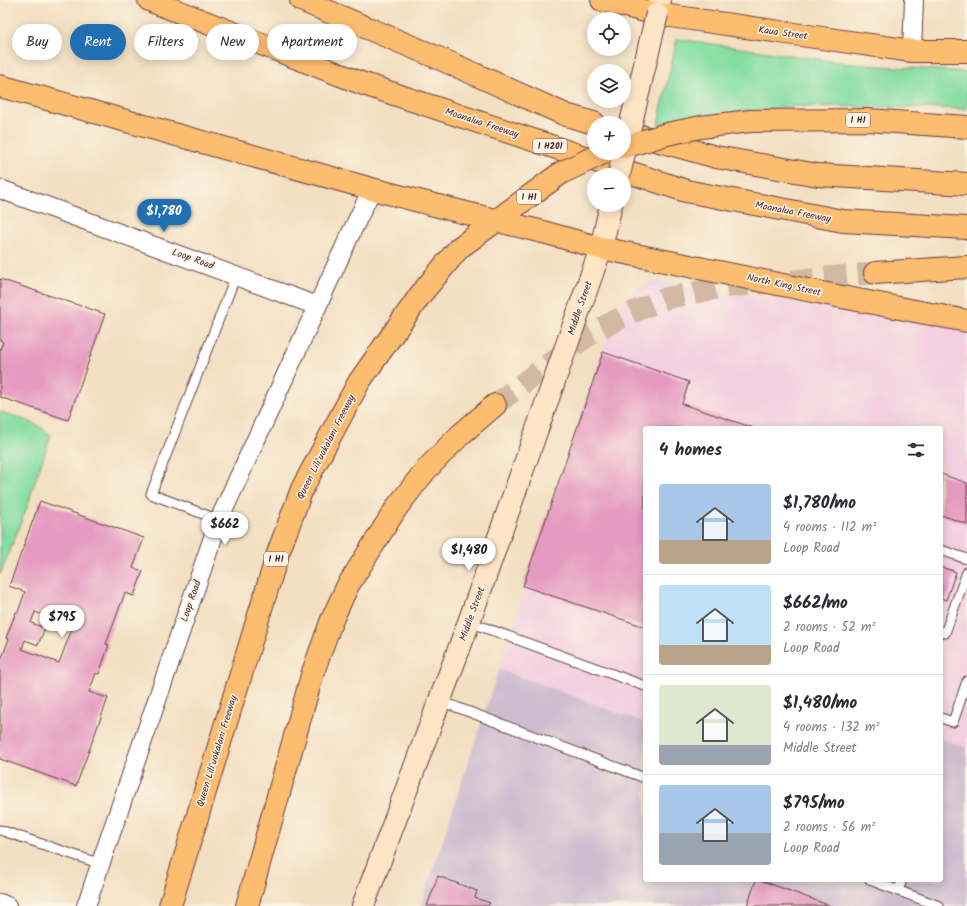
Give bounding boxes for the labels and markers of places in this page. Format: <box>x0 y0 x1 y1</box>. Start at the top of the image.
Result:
pin: $1,780 <box>131 199 197 233</box>
pin: $662 <box>201 512 249 546</box>
pin: $1,480 <box>436 538 502 572</box>
pin: $795 <box>38 605 86 639</box>

